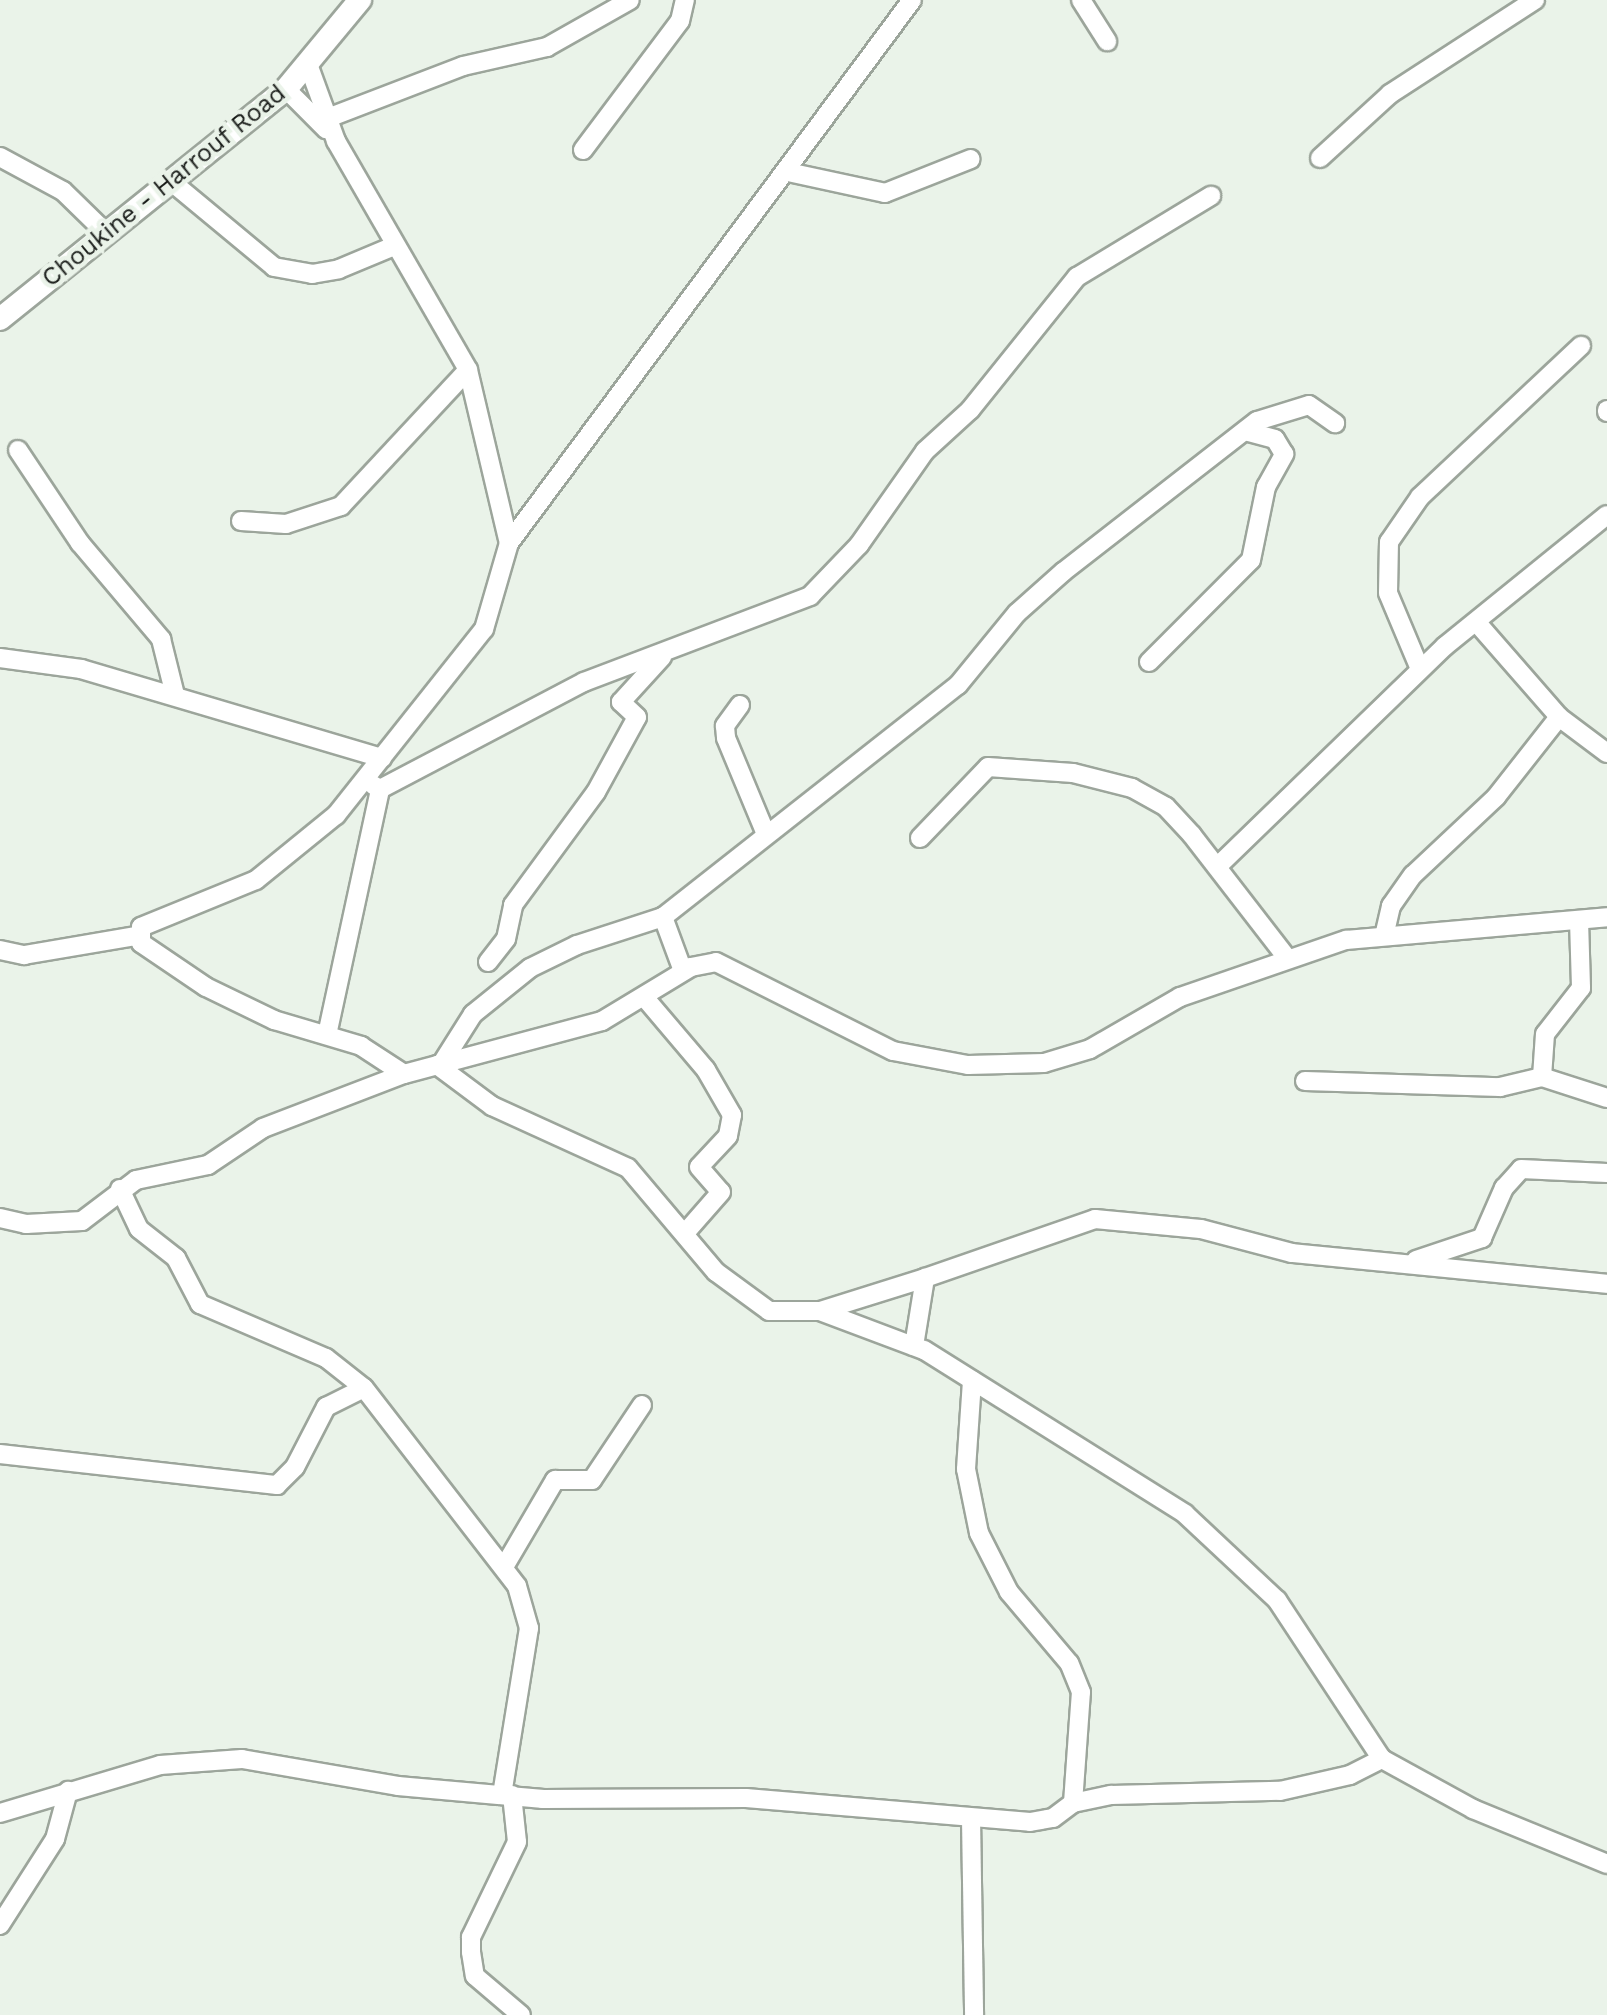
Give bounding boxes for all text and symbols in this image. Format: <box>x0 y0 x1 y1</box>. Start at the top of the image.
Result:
street label: Choukine - Harrouf Road <box>36 78 292 294</box>

